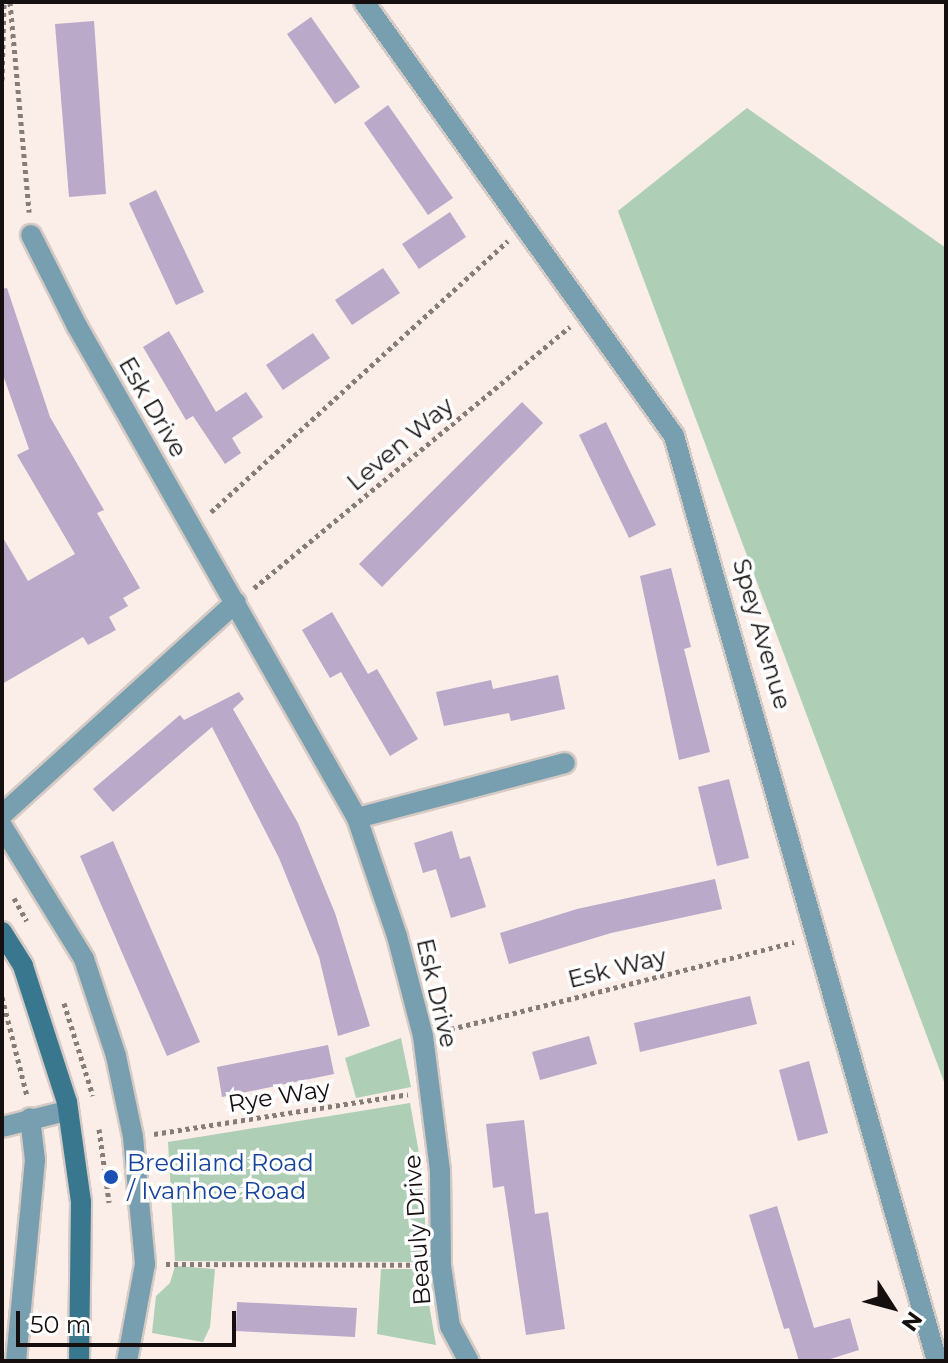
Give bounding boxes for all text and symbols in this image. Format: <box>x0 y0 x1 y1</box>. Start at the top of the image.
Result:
street label: Esk Drive <box>113 352 193 462</box>
street label: Leven Way <box>341 391 459 497</box>
street label: Spey Avenue <box>727 555 797 713</box>
street label: Esk Drive <box>410 936 464 1050</box>
street label: Esk Way <box>565 942 669 994</box>
street label: Rye Way <box>226 1074 332 1118</box>
place label: Brediland Road / Ivanhoe Road <box>127 1149 314 1205</box>
street label: Beauly Drive <box>397 1154 437 1306</box>
marker: Brediland Road / Ivanhoe Road <box>102 1168 120 1186</box>
north arrow <box>852 1267 932 1347</box>
scale bar <box>20 1295 240 1345</box>
text: N <box>896 1306 928 1337</box>
text: 50 m <box>30 1310 91 1339</box>

